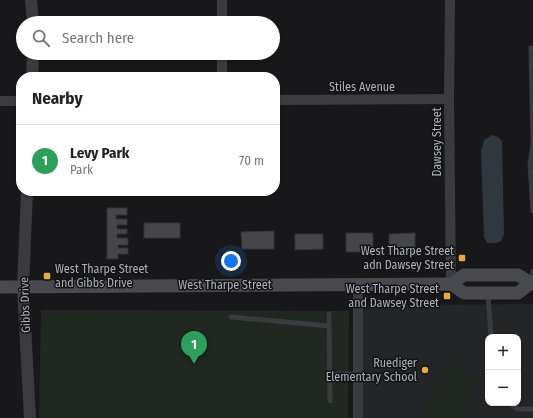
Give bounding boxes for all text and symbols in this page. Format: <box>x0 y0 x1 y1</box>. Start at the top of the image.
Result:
search box <box>16 16 280 60</box>
icon: search <box>30 27 52 49</box>
text: Search here <box>62 29 134 47</box>
street label: Stiles Avenue <box>329 80 395 94</box>
text: Nearby <box>32 88 83 109</box>
street label: Dawsey Street <box>430 107 444 177</box>
text: Levy Park <box>70 144 130 162</box>
text: 1 <box>42 153 48 168</box>
text: 70 m <box>239 153 264 168</box>
text: Park <box>70 162 93 177</box>
place label: West Tharpe Street adn Dawsey Street <box>361 244 454 272</box>
your location <box>221 251 241 271</box>
marker: West Tharpe Street adn Dawsey Street <box>457 253 467 263</box>
place label: West Tharpe Street and Gibbs Drive <box>55 262 148 290</box>
marker: West Tharpe Street and Gibbs Drive <box>42 271 52 281</box>
street label: Gibbs Drive <box>17 277 33 333</box>
street label: West Tharpe Street <box>178 278 272 292</box>
place label: West Tharpe Street and Dawsey Street <box>346 282 439 310</box>
marker: West Tharpe Street and Dawsey Street <box>442 291 452 301</box>
pin: 1 <box>181 331 207 364</box>
map controls <box>485 334 521 406</box>
button: + <box>485 334 521 370</box>
place label: Ruediger Elementary School <box>326 356 418 384</box>
marker: Ruediger Elementary School <box>420 365 430 375</box>
button: − <box>485 370 521 406</box>

